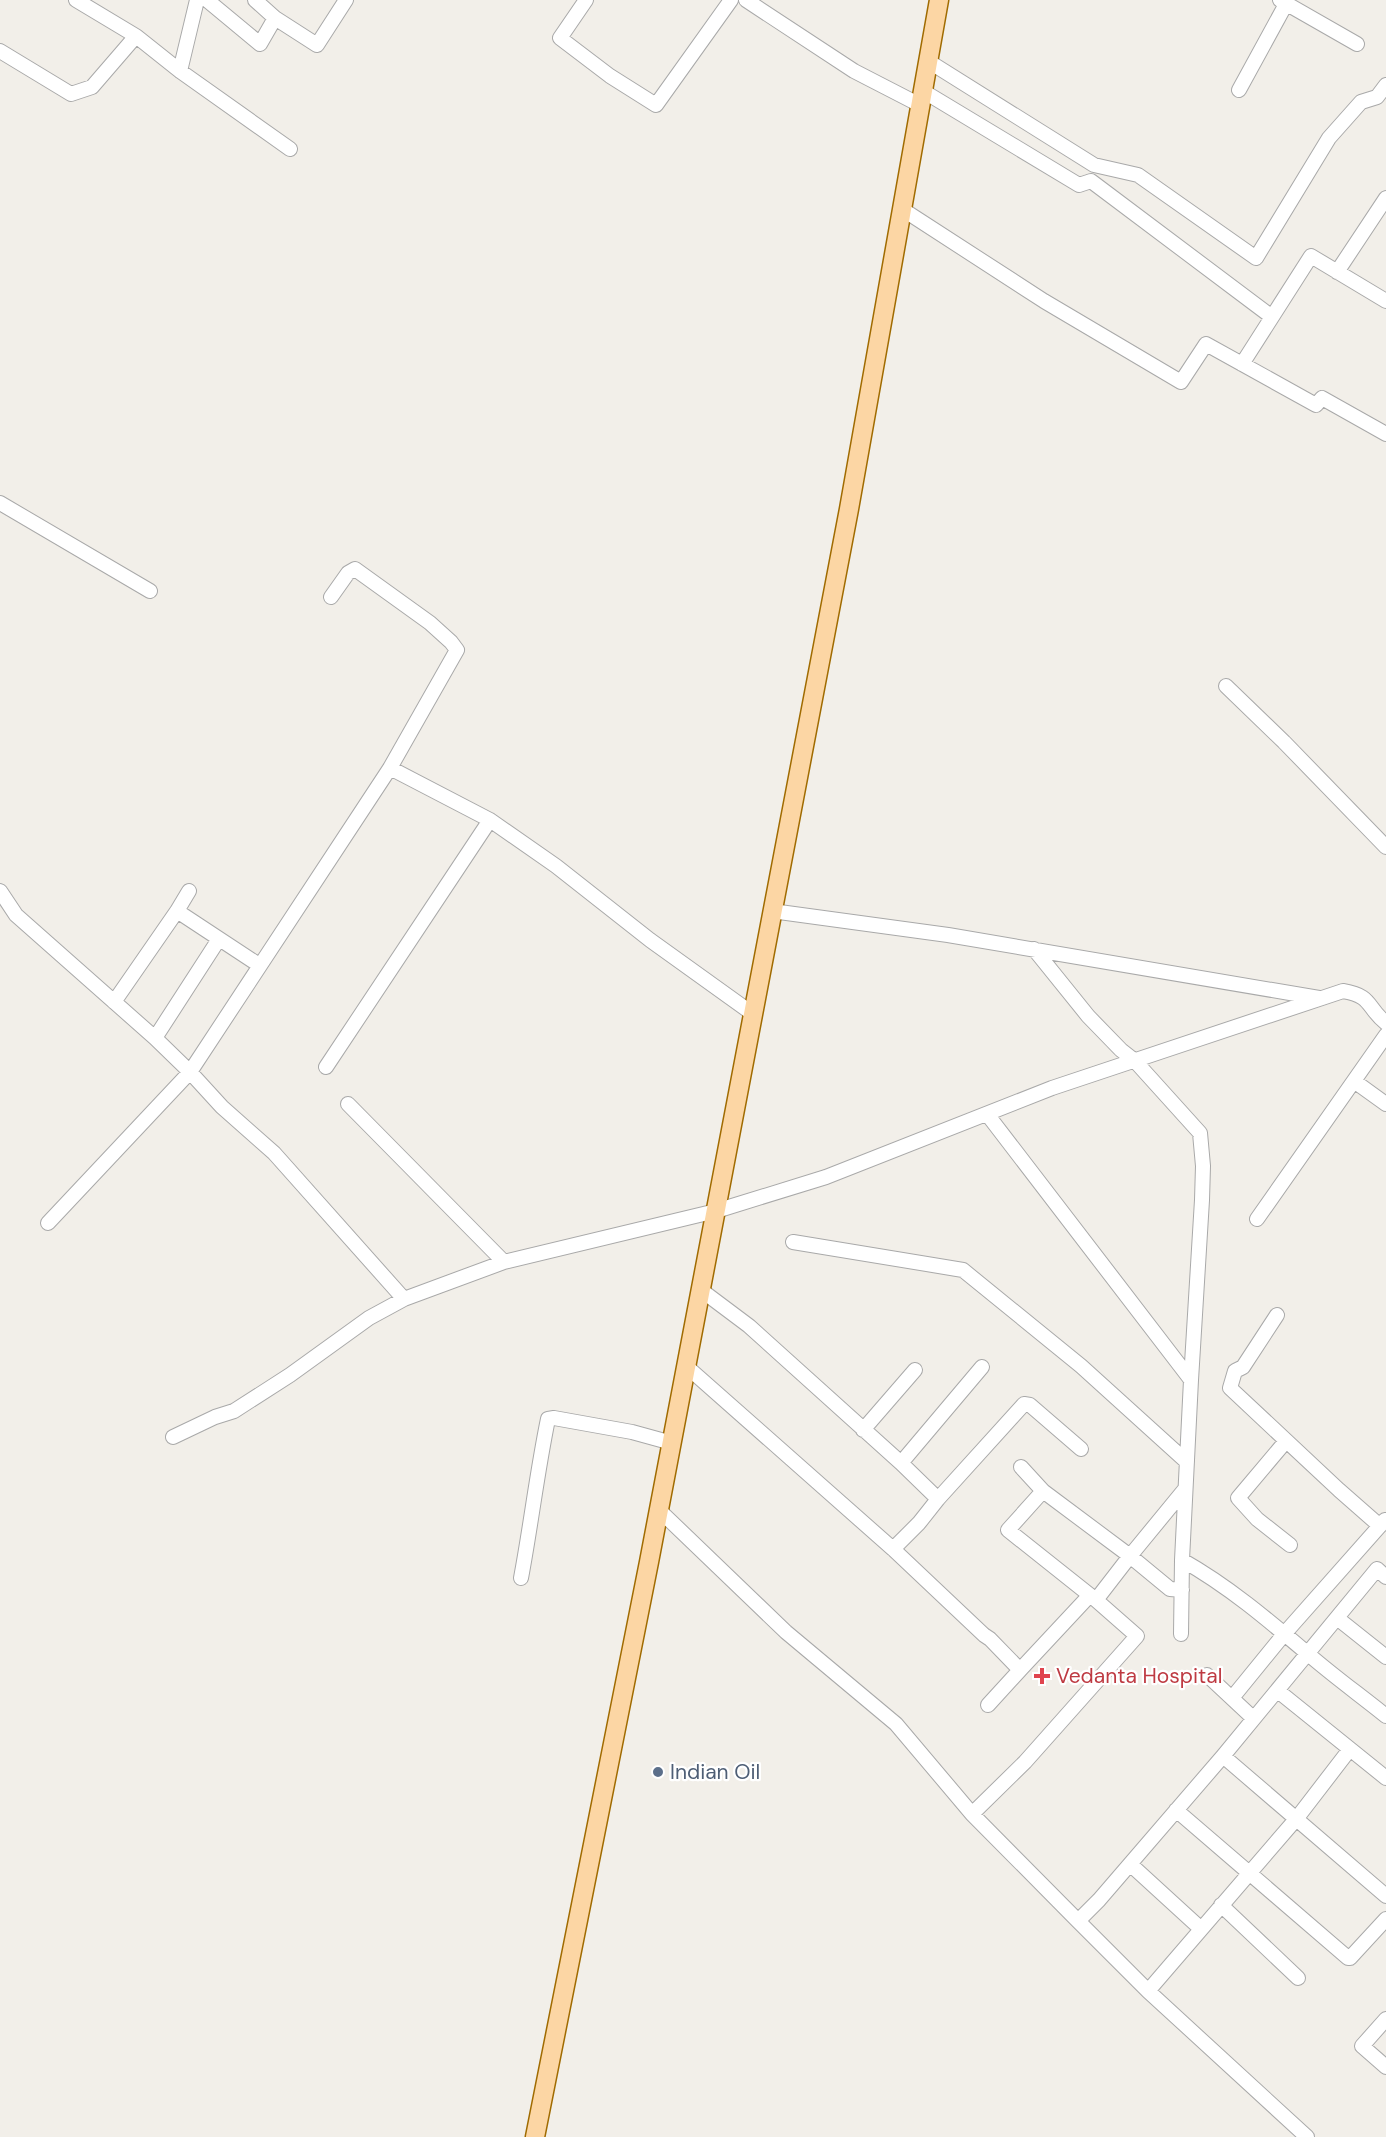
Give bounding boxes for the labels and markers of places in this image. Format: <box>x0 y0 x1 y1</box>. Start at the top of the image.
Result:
place label: Vedanta Hospital <box>1056 1662 1222 1690</box>
marker: Vedanta Hospital <box>1033 1667 1051 1685</box>
place label: Indian Oil <box>670 1758 760 1786</box>
marker: Indian Oil <box>651 1765 665 1779</box>

